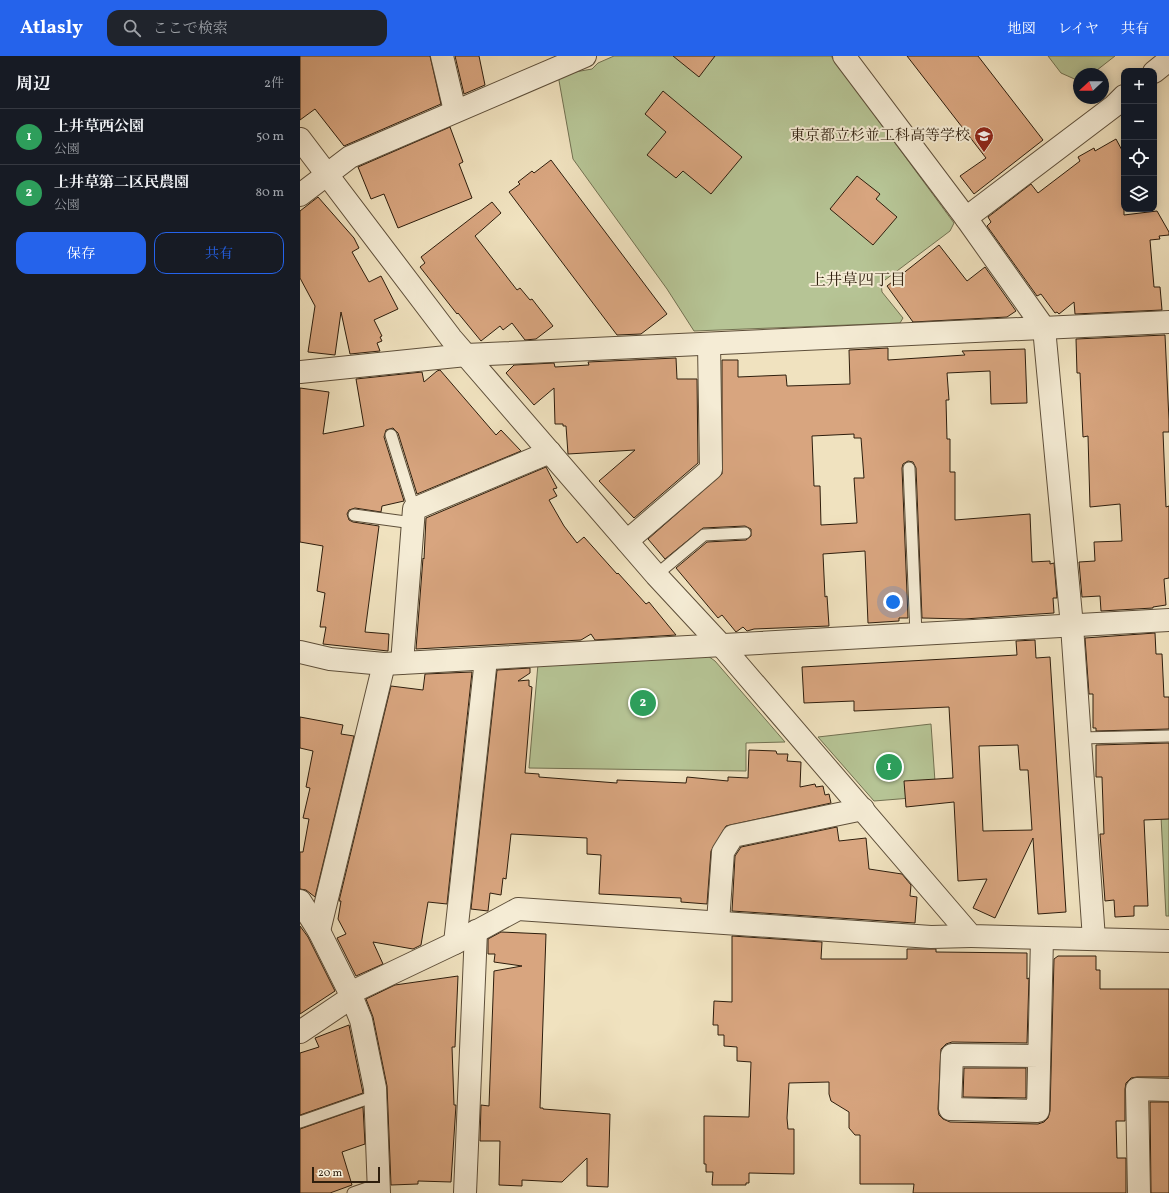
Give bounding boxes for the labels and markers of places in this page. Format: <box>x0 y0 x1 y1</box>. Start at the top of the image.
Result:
school or university icon: 東京都立杉並工科高等学校 <box>973 125 995 153</box>
place label: 東京都立杉並工科高等学校 <box>790 126 970 147</box>
pin: 2 <box>630 688 656 718</box>
pin: 1 <box>876 752 902 782</box>

